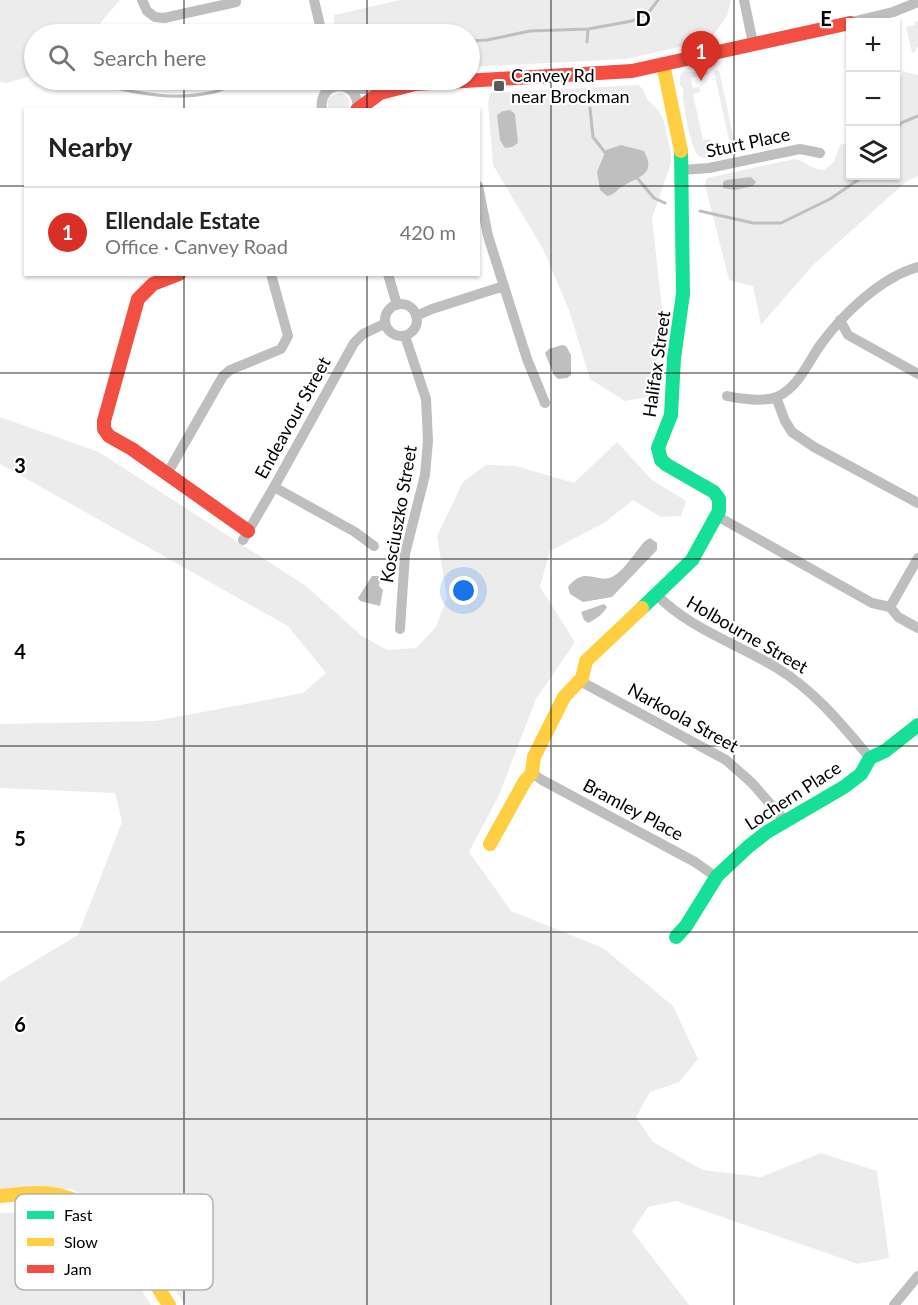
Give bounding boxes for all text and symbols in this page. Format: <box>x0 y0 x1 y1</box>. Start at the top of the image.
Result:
text: D <box>635 6 651 30</box>
text: E <box>820 6 832 30</box>
map controls <box>846 18 900 180</box>
button: + <box>846 18 900 72</box>
search box <box>24 24 480 90</box>
pin: 1 <box>682 32 720 81</box>
icon: search <box>45 41 78 74</box>
text: Search here <box>93 44 206 71</box>
place label: Canvey Rd near Brockman <box>511 64 630 107</box>
button: − <box>846 72 900 126</box>
marker: Canvey Rd near Brockman <box>492 79 506 93</box>
street label: Sturt Place <box>704 122 792 162</box>
button: layers <box>846 126 900 180</box>
text: Nearby <box>48 131 133 163</box>
text: Ellendale Estate <box>105 207 260 234</box>
text: 1 <box>62 220 73 244</box>
text: 420 m <box>400 220 456 244</box>
text: Office · Canvey Road <box>105 234 288 258</box>
street label: Halifax Street <box>638 309 674 418</box>
street label: Endeavour Street <box>250 352 335 482</box>
street label: Kosciuszko Street <box>375 443 421 584</box>
text: 3 <box>14 453 26 477</box>
your location <box>449 576 478 605</box>
street label: Holbourne Street <box>683 591 813 678</box>
text: 4 <box>14 639 26 663</box>
street label: Narkoola Street <box>624 678 743 757</box>
street label: Lochern Place <box>740 756 845 834</box>
street label: Bramley Place <box>580 773 687 845</box>
text: 5 <box>14 826 26 850</box>
text: 6 <box>14 1012 26 1036</box>
legend <box>15 1194 213 1290</box>
text: Fast <box>64 1205 93 1224</box>
text: Slow <box>64 1232 98 1251</box>
text: Jam <box>64 1259 92 1278</box>

